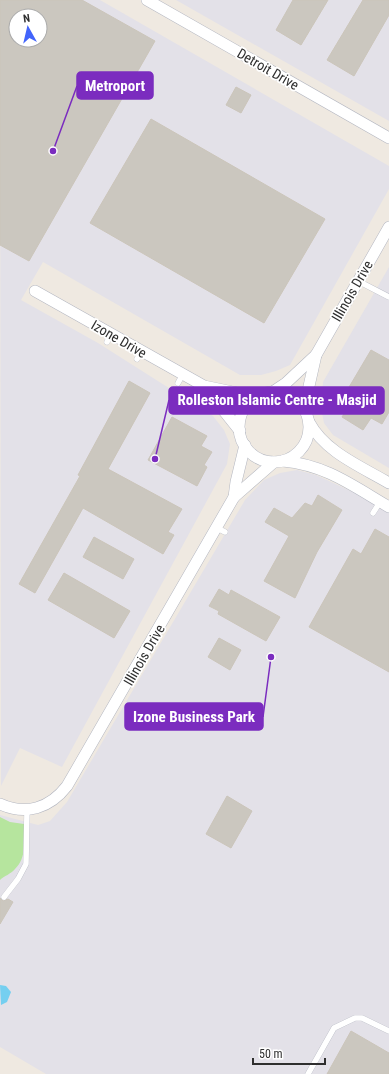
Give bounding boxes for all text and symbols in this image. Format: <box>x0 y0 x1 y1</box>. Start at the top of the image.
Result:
north arrow <box>8 8 48 48</box>
text: N <box>22 12 31 25</box>
street label: Detroit Drive <box>234 45 302 93</box>
callout: Metroport <box>77 72 153 99</box>
text: Metroport <box>85 77 145 95</box>
street label: Illinois Drive <box>328 257 376 324</box>
street label: Izone Drive <box>89 317 150 361</box>
callout: Rolleston Islamic Centre - Masjid <box>169 387 384 414</box>
text: Rolleston Islamic Centre - Masjid <box>177 391 377 409</box>
street label: Illinois Drive <box>120 621 168 688</box>
callout: Izone Business Park <box>125 703 263 730</box>
text: Izone Business Park <box>133 708 256 726</box>
scale bar <box>253 1040 325 1066</box>
text: 50 m <box>259 1047 283 1061</box>

